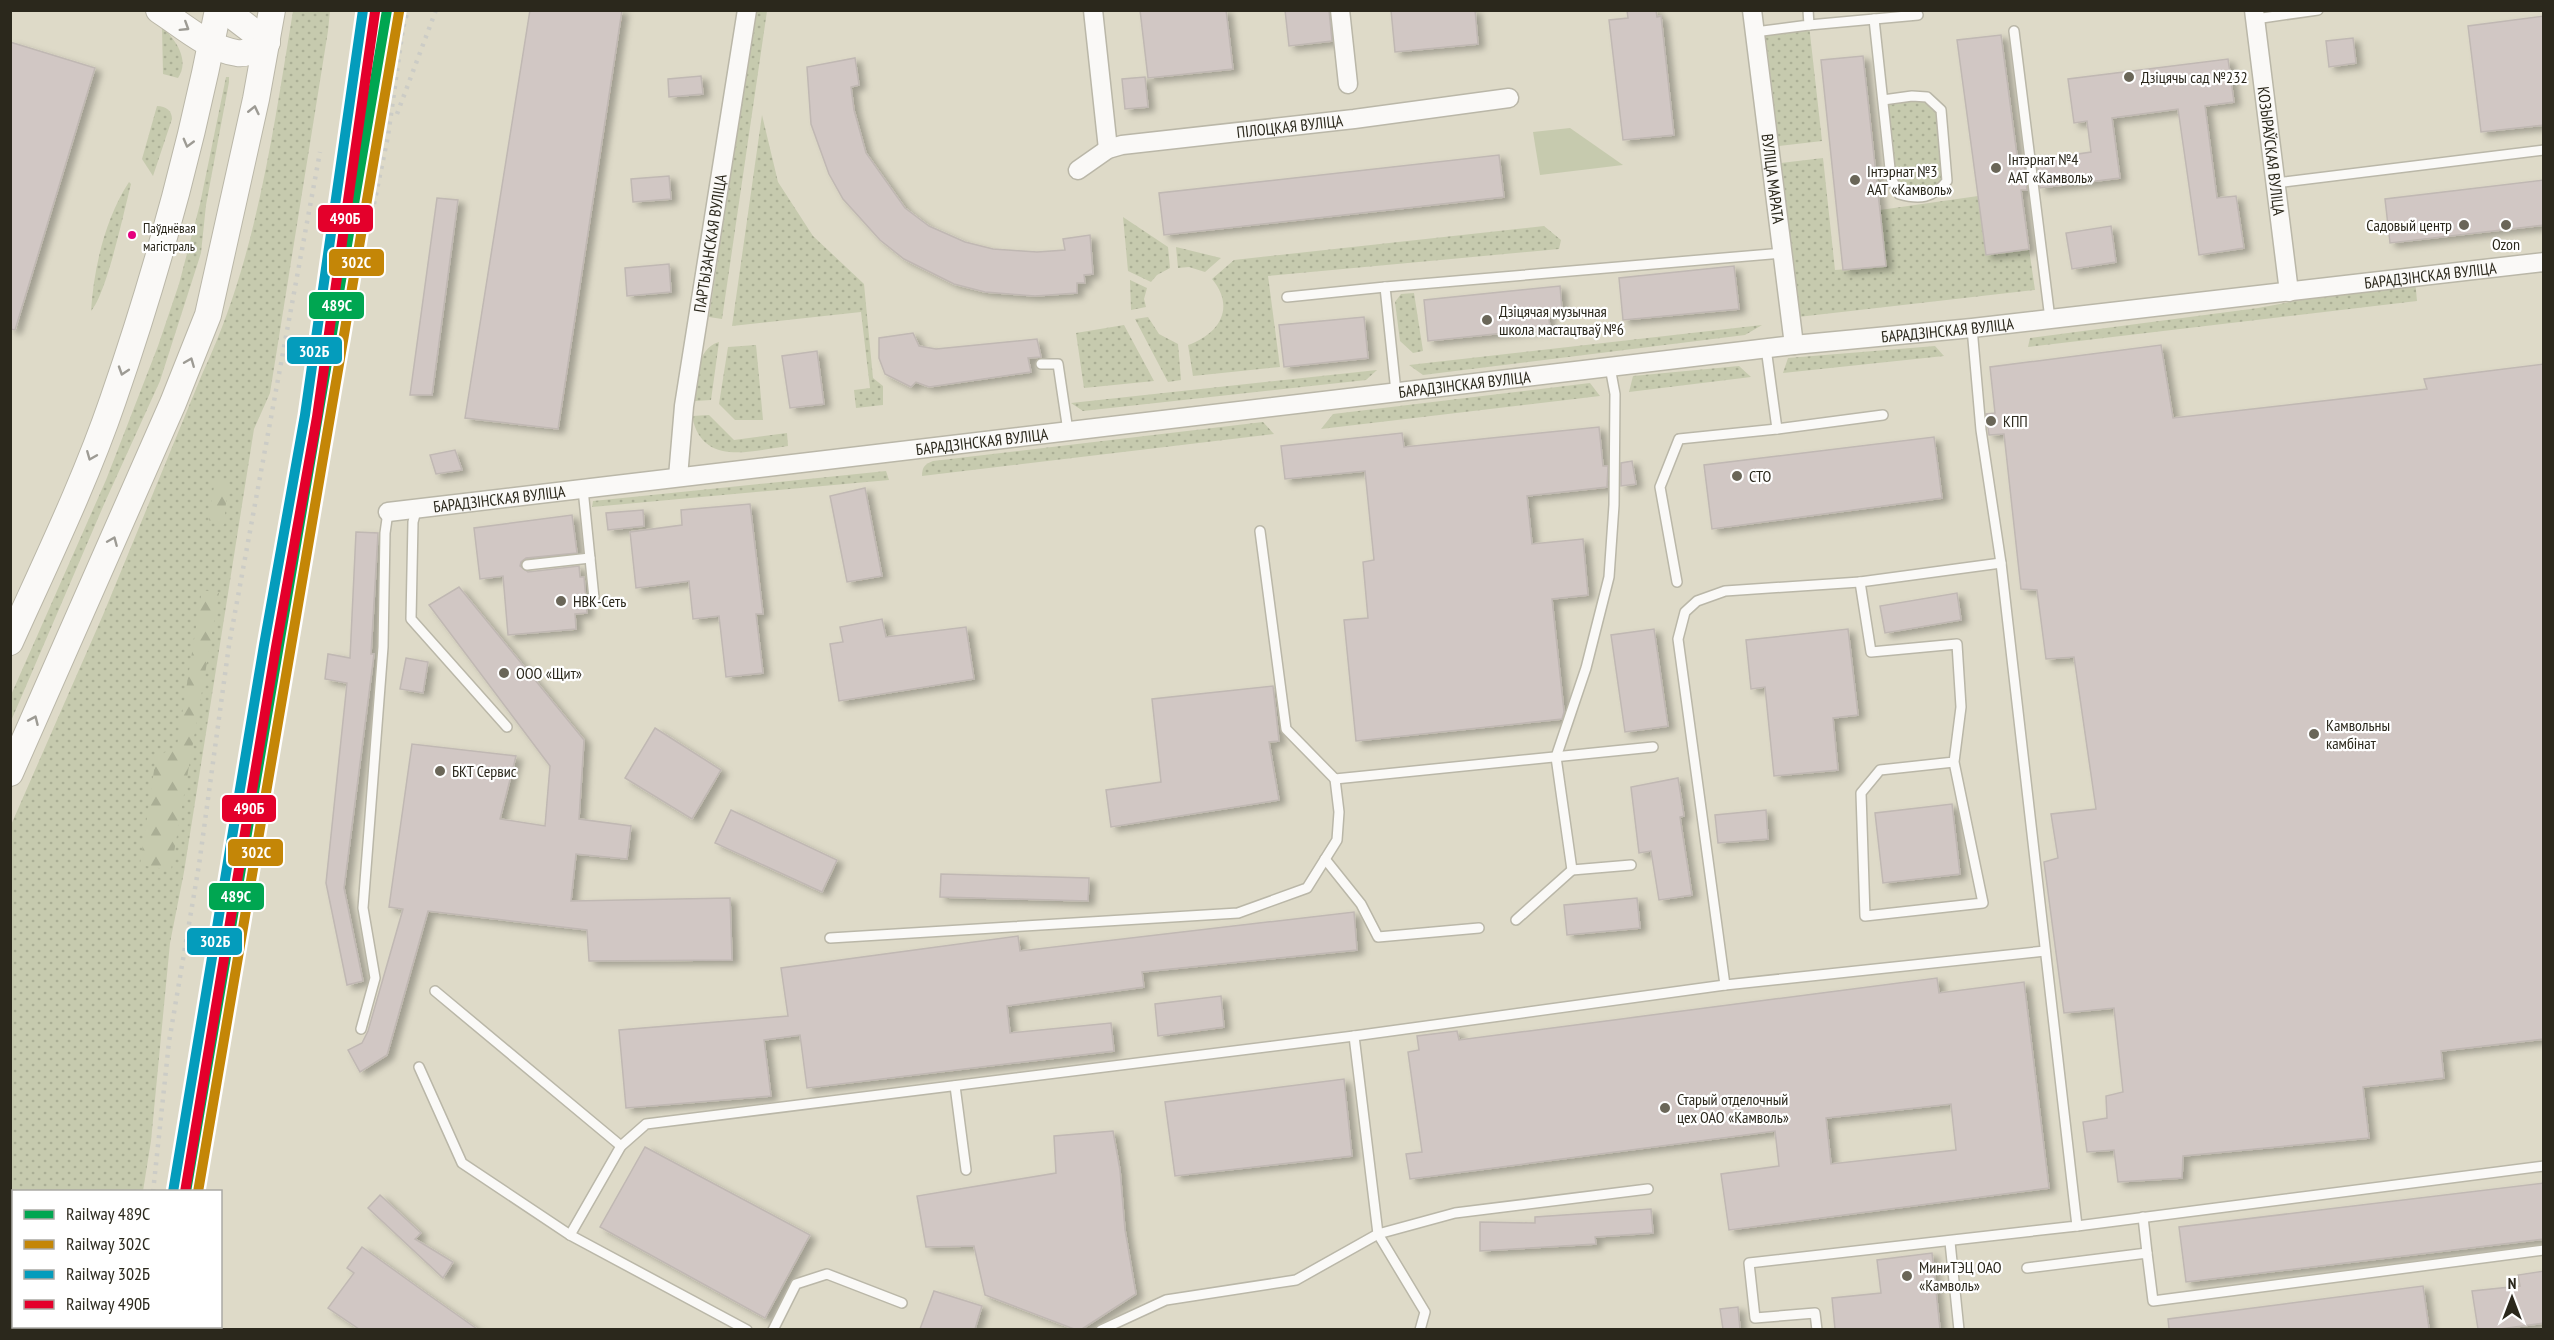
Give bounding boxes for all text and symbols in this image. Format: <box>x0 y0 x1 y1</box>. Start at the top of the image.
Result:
one-way arrow <box>179 20 189 32</box>
place label: Дзіцячы сад №232 <box>2141 67 2248 87</box>
marker: Дзіцячы сад №232 <box>2122 70 2136 84</box>
street label: КОЗЫРАЎСКАЯ ВУЛІЦА <box>2254 85 2289 217</box>
one-way arrow <box>246 105 259 115</box>
street label: ПІЛОЦКАЯ ВУЛІЦА <box>1236 110 1344 142</box>
street label: ВУЛІЦА МАРАТА <box>1758 133 1789 225</box>
one-way arrow <box>182 138 195 148</box>
place label: Інтэрнат №4 ААТ «Камволь» <box>2008 149 2093 187</box>
place label: Інтэрнат №3 ААТ «Камволь» <box>1867 161 1952 199</box>
marker: Інтэрнат №4 ААТ «Камволь» <box>1989 161 2003 175</box>
street label: ПАРТЫЗАНСКАЯ ВУЛІЦА <box>689 172 731 314</box>
marker: Інтэрнат №3 ААТ «Камволь» <box>1848 173 1862 187</box>
line badge: 490Б <box>317 204 374 233</box>
text: 490Б <box>330 208 361 228</box>
place label: Садовый центр <box>2366 215 2452 235</box>
marker: Садовый центр <box>2457 218 2471 232</box>
marker: Ozon <box>2499 218 2513 232</box>
place label: Паўднёвая магістраль <box>143 219 196 255</box>
marker: Паўднёвая магістраль <box>126 229 138 241</box>
place label: Ozon <box>2492 234 2520 254</box>
line badge: 302С <box>328 248 385 277</box>
text: 302С <box>341 252 372 272</box>
street label: БАРАДЗІНСКАЯ ВУЛІЦА <box>2363 258 2498 293</box>
line badge: 489С <box>308 291 365 320</box>
text: 489С <box>322 295 353 315</box>
place label: Дзіцячая музычная школа мастацтваў №6 <box>1499 301 1624 339</box>
marker: Дзіцячая музычная школа мастацтваў №6 <box>1480 313 1494 327</box>
street label: БАРАДЗІНСКАЯ ВУЛІЦА <box>1880 313 2015 347</box>
line badge: 302Б <box>286 336 343 365</box>
text: 302Б <box>299 341 330 361</box>
one-way arrow <box>182 357 195 368</box>
one-way arrow <box>117 365 130 376</box>
street label: БАРАДЗІНСКАЯ ВУЛІЦА <box>1397 366 1532 402</box>
place label: КПП <box>2003 411 2028 431</box>
marker: КПП <box>1984 414 1998 428</box>
street label: БАРАДЗІНСКАЯ ВУЛІЦА <box>915 424 1049 459</box>
one-way arrow <box>86 450 98 461</box>
place label: СТО <box>1749 466 1771 486</box>
marker: СТО <box>1730 469 1744 483</box>
street label: БАРАДЗІНСКАЯ ВУЛІЦА <box>432 481 567 517</box>
one-way arrow <box>106 537 118 548</box>
place label: НВК-Сеть <box>573 591 626 611</box>
marker: НВК-Сеть <box>554 594 568 608</box>
place label: ООО «Щит» <box>516 663 582 683</box>
marker: ООО «Щит» <box>497 666 511 680</box>
one-way arrow <box>27 715 39 726</box>
place label: Камвольны камбінат <box>2326 715 2390 753</box>
marker: Камвольны камбінат <box>2307 727 2321 741</box>
place label: БКТ Сервис <box>452 761 517 781</box>
marker: БКТ Сервис <box>433 764 447 778</box>
line badge: 490Б <box>221 794 277 823</box>
text: 490Б <box>234 798 265 818</box>
line badge: 302С <box>227 838 284 867</box>
text: 302С <box>241 842 272 862</box>
line badge: 489С <box>208 882 265 911</box>
text: 489С <box>221 886 252 906</box>
line badge: 302Б <box>186 927 243 956</box>
text: 302Б <box>200 931 231 951</box>
place label: Старый отделочный цех ОАО «Камволь» <box>1677 1089 1789 1127</box>
marker: Старый отделочный цех ОАО «Камволь» <box>1658 1101 1672 1115</box>
legend <box>12 1190 222 1328</box>
text: Railway 489С <box>66 1202 150 1225</box>
text: Railway 302С <box>66 1232 150 1255</box>
place label: МиниТЭЦ ОАО «Камволь» <box>1919 1257 2002 1295</box>
text: Railway 302Б <box>66 1262 150 1285</box>
north arrow <box>2482 1268 2542 1328</box>
marker: МиниТЭЦ ОАО «Камволь» <box>1900 1269 1914 1283</box>
text: N <box>2508 1273 2516 1293</box>
text: Railway 490Б <box>66 1292 150 1315</box>

